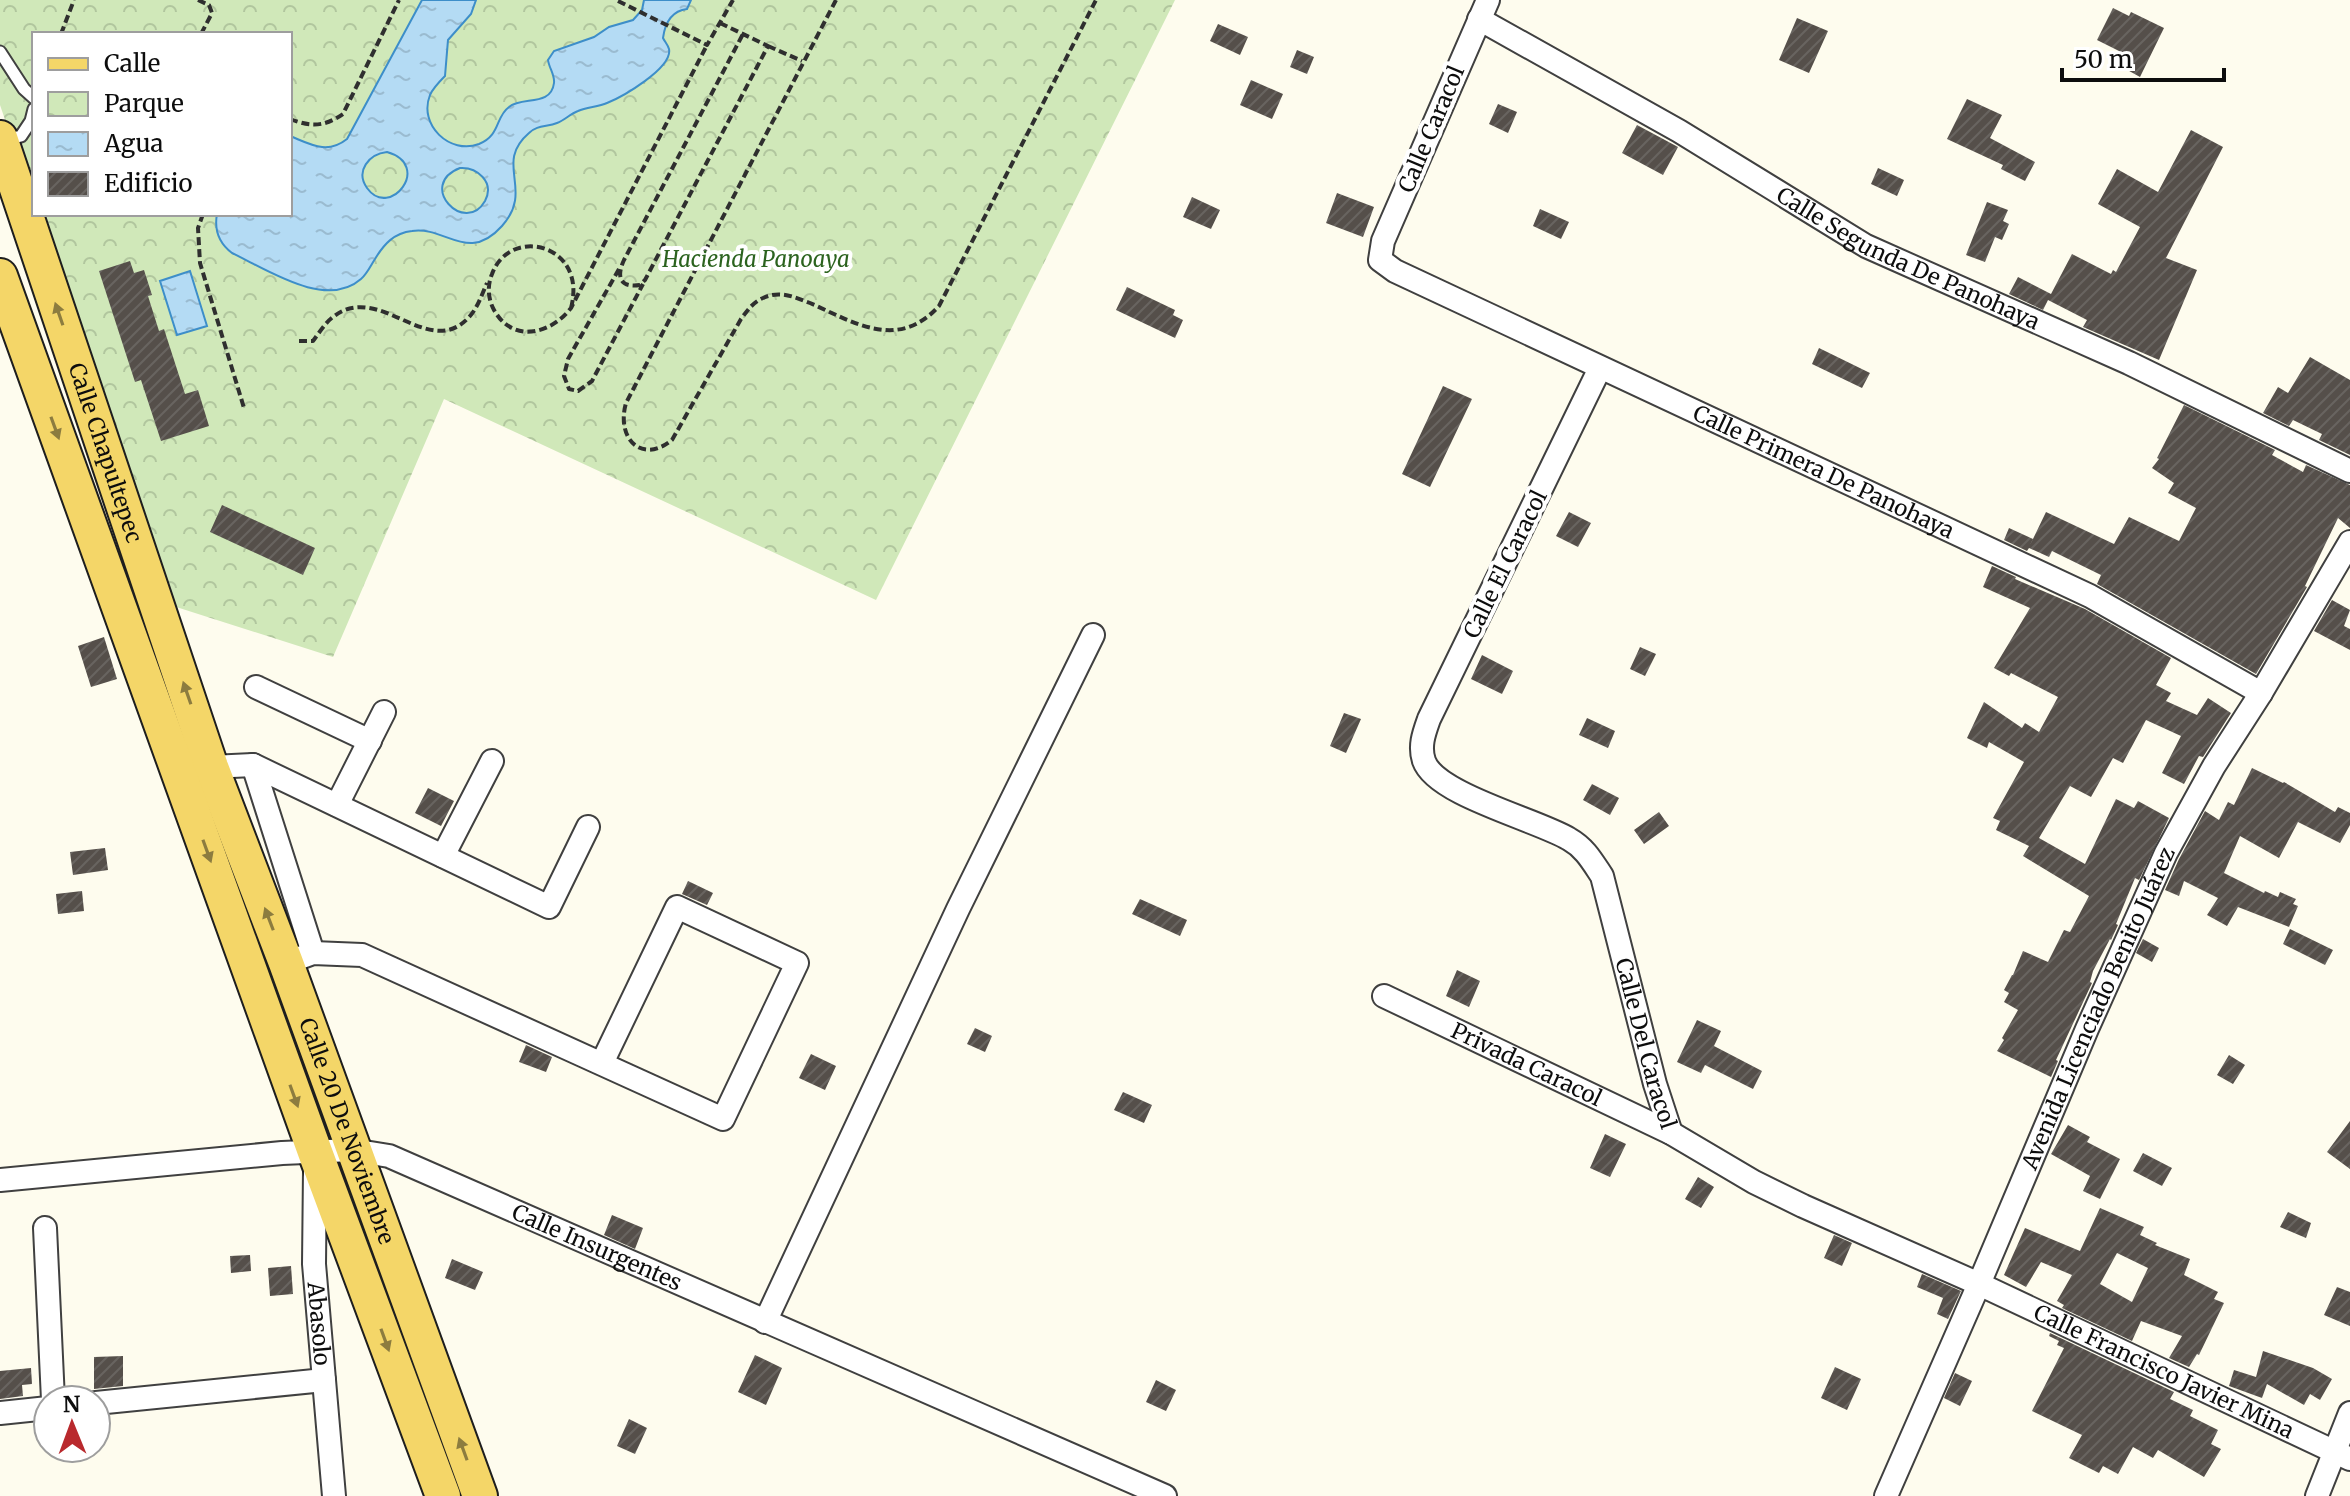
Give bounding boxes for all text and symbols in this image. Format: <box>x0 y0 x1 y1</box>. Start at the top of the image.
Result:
legend <box>32 32 292 216</box>
scale bar <box>2062 32 2224 82</box>
text: 50 m <box>2074 44 2133 75</box>
text: Calle <box>104 48 160 79</box>
street label: Calle Caracol <box>1392 61 1470 197</box>
text: Parque <box>104 88 184 119</box>
text: Agua <box>103 128 163 159</box>
text: Edificio <box>104 168 192 199</box>
street label: Calle Segunda De Panohaya <box>1772 181 2044 336</box>
park label: Hacienda Panoaya <box>661 245 850 273</box>
one-way arrow <box>52 301 65 325</box>
street label: Calle Chapultepec <box>62 359 149 546</box>
street label: Calle Primera De Panohaya <box>1689 398 1959 545</box>
one-way arrow <box>49 416 61 440</box>
street label: Calle El Caracol <box>1457 485 1553 643</box>
one-way arrow <box>180 681 192 705</box>
one-way arrow <box>201 839 213 863</box>
street label: Avenida Licenciado Benito Juárez <box>2015 842 2181 1174</box>
one-way arrow <box>262 907 275 931</box>
street label: Calle Del Caracol <box>1609 955 1683 1132</box>
street label: Calle 20 De Noviembre <box>293 1014 401 1248</box>
street label: Privada Caracol <box>1447 1016 1607 1112</box>
one-way arrow <box>289 1084 301 1108</box>
street label: Calle Insurgentes <box>508 1198 686 1297</box>
street label: Abasolo <box>302 1280 337 1367</box>
street label: Calle Francisco Javier Mina <box>2029 1298 2299 1445</box>
one-way arrow <box>379 1328 392 1352</box>
north arrow <box>32 1384 112 1464</box>
text: N <box>63 1390 81 1418</box>
one-way arrow <box>456 1437 468 1461</box>

